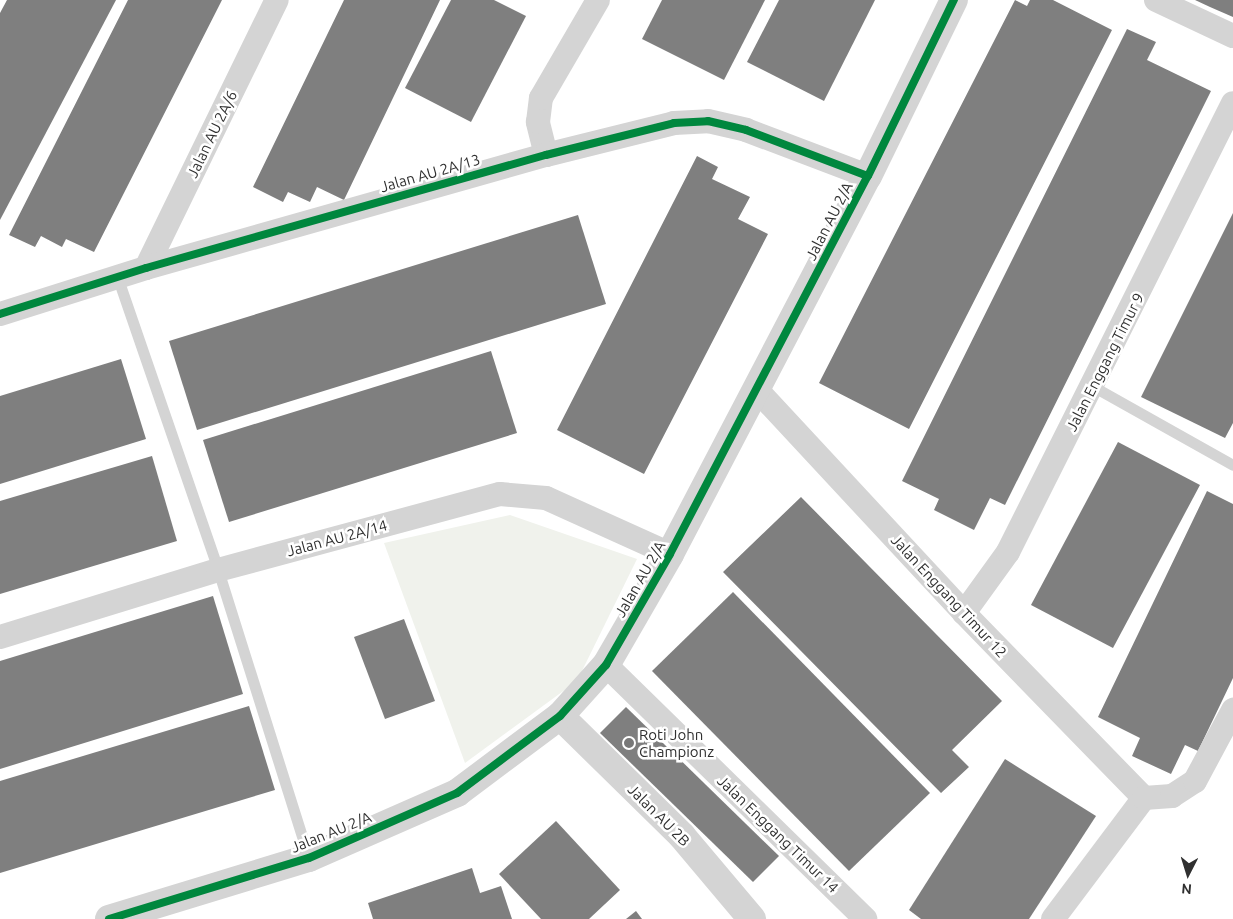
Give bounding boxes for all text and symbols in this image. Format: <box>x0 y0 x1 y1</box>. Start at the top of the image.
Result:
street label: Jalan AU 2A/6 <box>183 88 241 180</box>
street label: Jalan AU 2A/13 <box>378 150 482 196</box>
street label: Jalan AU 2/A <box>802 179 856 263</box>
street label: Jalan Enggang Timur 9 <box>1062 290 1148 434</box>
street label: Jalan AU 2A/14 <box>285 516 389 560</box>
street label: Jalan Enggang Timur 12 <box>887 531 1011 661</box>
street label: Jalan AU 2/A <box>611 538 669 620</box>
place label: Roti John Championz <box>639 725 714 760</box>
marker: Roti John Championz <box>623 737 635 749</box>
street label: Jalan Enggang Timur 14 <box>714 772 842 896</box>
street label: Jalan AU 2B <box>624 780 694 850</box>
street label: Jalan AU 2/A <box>288 808 374 856</box>
north arrow <box>1163 849 1213 899</box>
text: N <box>1181 881 1193 897</box>

